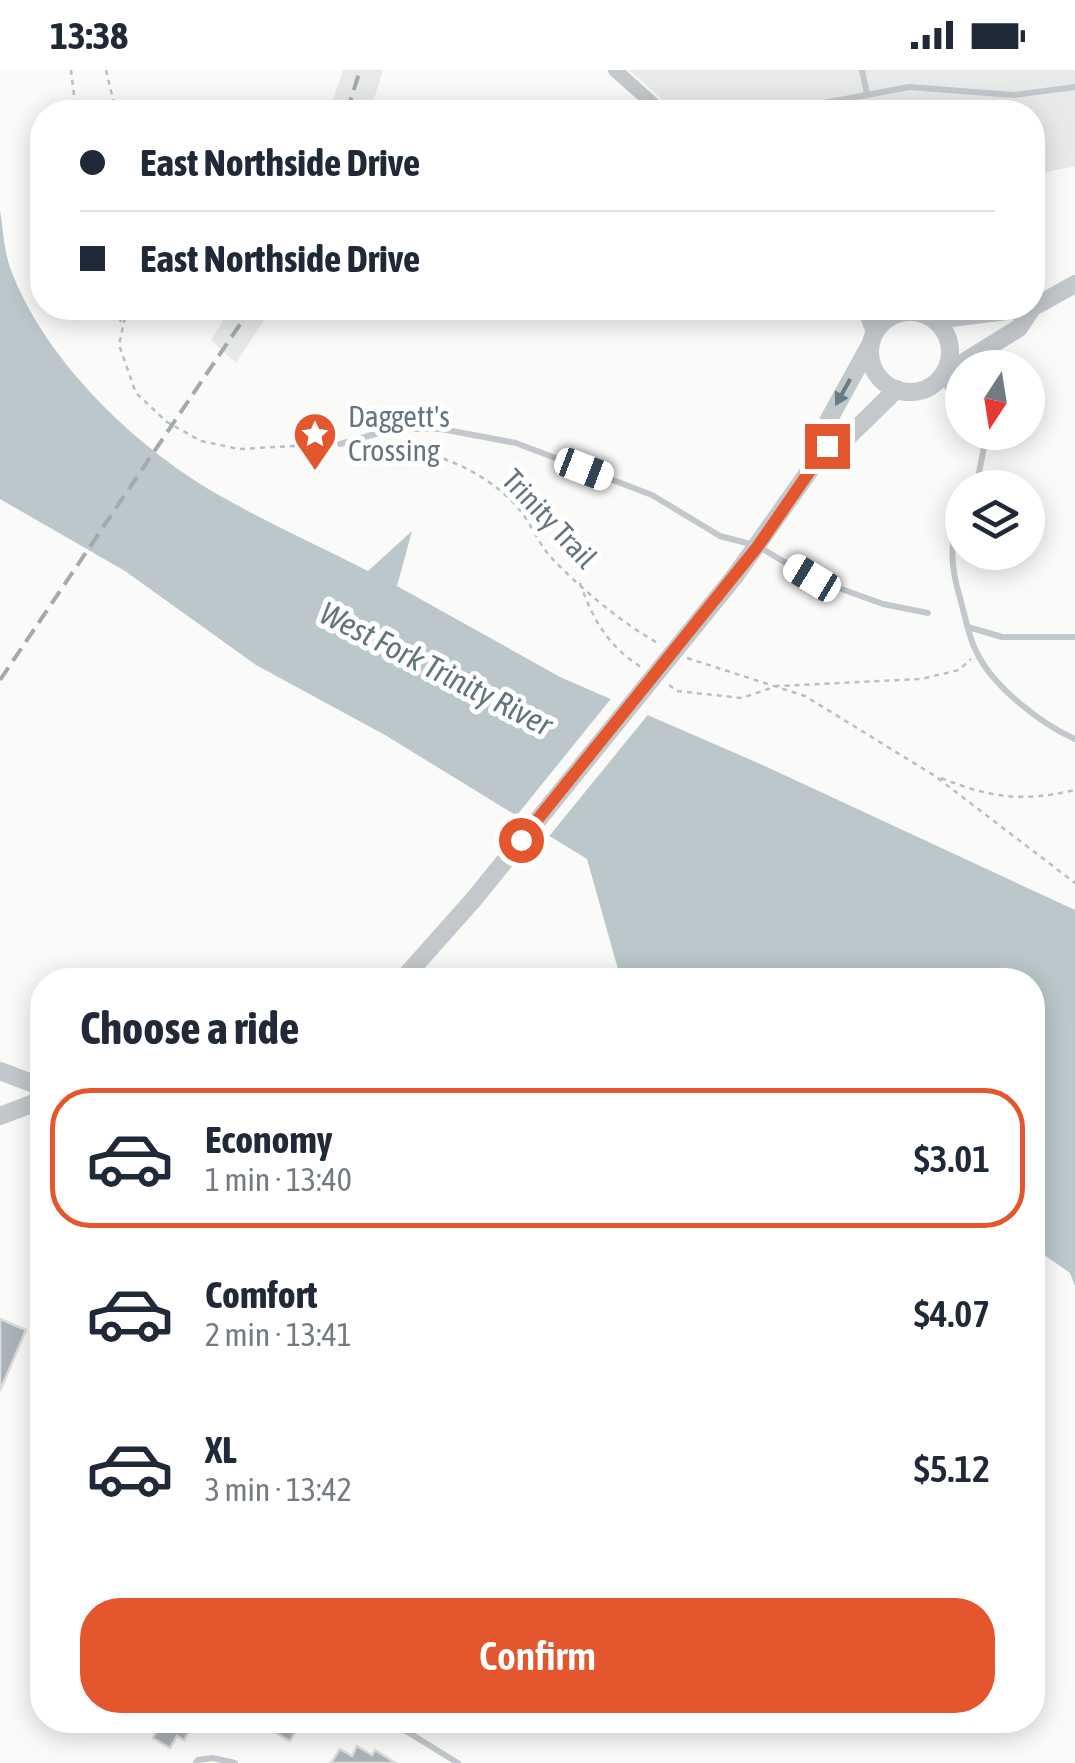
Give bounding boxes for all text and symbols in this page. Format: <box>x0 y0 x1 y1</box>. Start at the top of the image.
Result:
text: 13:38 <box>50 14 128 57</box>
text: East Northside Drive <box>140 141 420 184</box>
text: East Northside Drive <box>140 237 420 280</box>
north arrow <box>945 350 1045 450</box>
map controls <box>945 350 1045 570</box>
one-way arrow <box>835 378 852 407</box>
place label: Daggett's Crossing <box>348 399 450 467</box>
place icon: Daggett's Crossing <box>292 411 338 472</box>
route end <box>805 424 850 469</box>
car <box>551 444 617 494</box>
street label: Trinity Trail <box>496 462 604 575</box>
button: layers <box>945 470 1045 570</box>
car <box>779 550 845 606</box>
water label: West Fork Trinity River <box>314 594 560 744</box>
route start <box>499 818 544 863</box>
text: Choose a ride <box>80 1002 299 1054</box>
icon: car <box>85 1113 175 1203</box>
text: Economy <box>205 1118 332 1161</box>
text: $3.01 <box>914 1137 990 1180</box>
text: 1 min · 13:40 <box>205 1161 352 1198</box>
icon: car <box>85 1268 175 1358</box>
text: Comfort <box>205 1273 317 1316</box>
text: $4.07 <box>914 1292 990 1335</box>
text: 2 min · 13:41 <box>205 1316 352 1353</box>
icon: car <box>85 1423 175 1513</box>
text: XL <box>205 1428 237 1471</box>
text: $5.12 <box>914 1447 990 1490</box>
text: 3 min · 13:42 <box>205 1471 352 1508</box>
button: Confirm <box>80 1598 995 1713</box>

